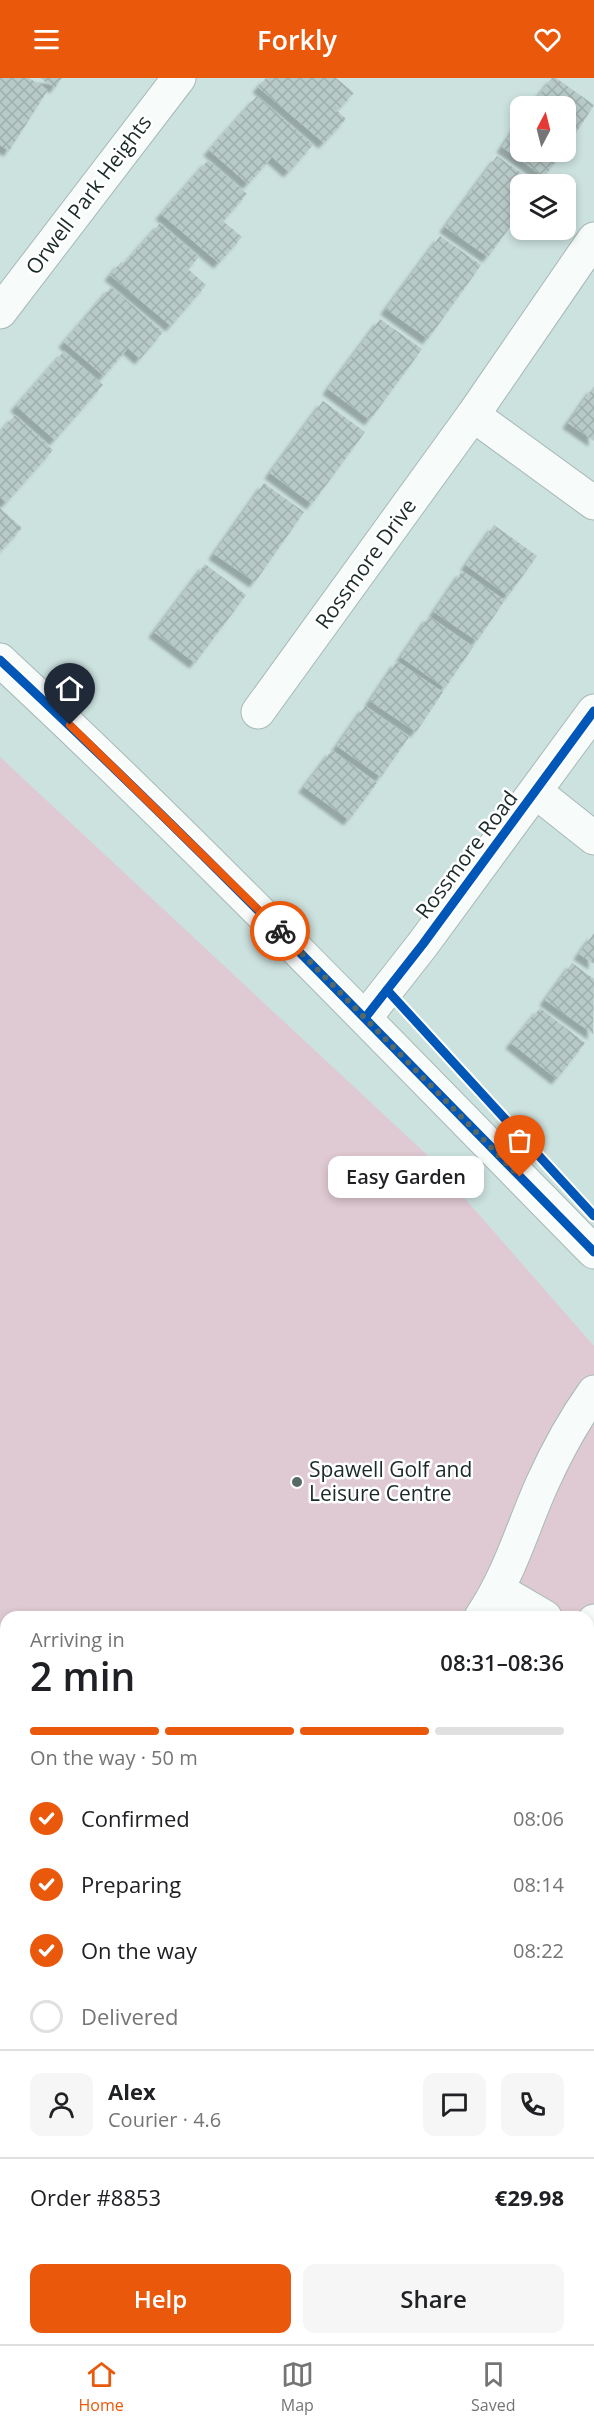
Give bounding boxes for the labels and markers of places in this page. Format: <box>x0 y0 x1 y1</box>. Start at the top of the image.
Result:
pin <box>44 663 95 725</box>
pin <box>494 1115 545 1177</box>
callout: Easy Garden <box>328 1156 484 1198</box>
place label: Spawell Golf and Leisure Centre <box>309 1455 472 1507</box>
marker: Spawell Golf and Leisure Centre <box>290 1475 304 1489</box>

